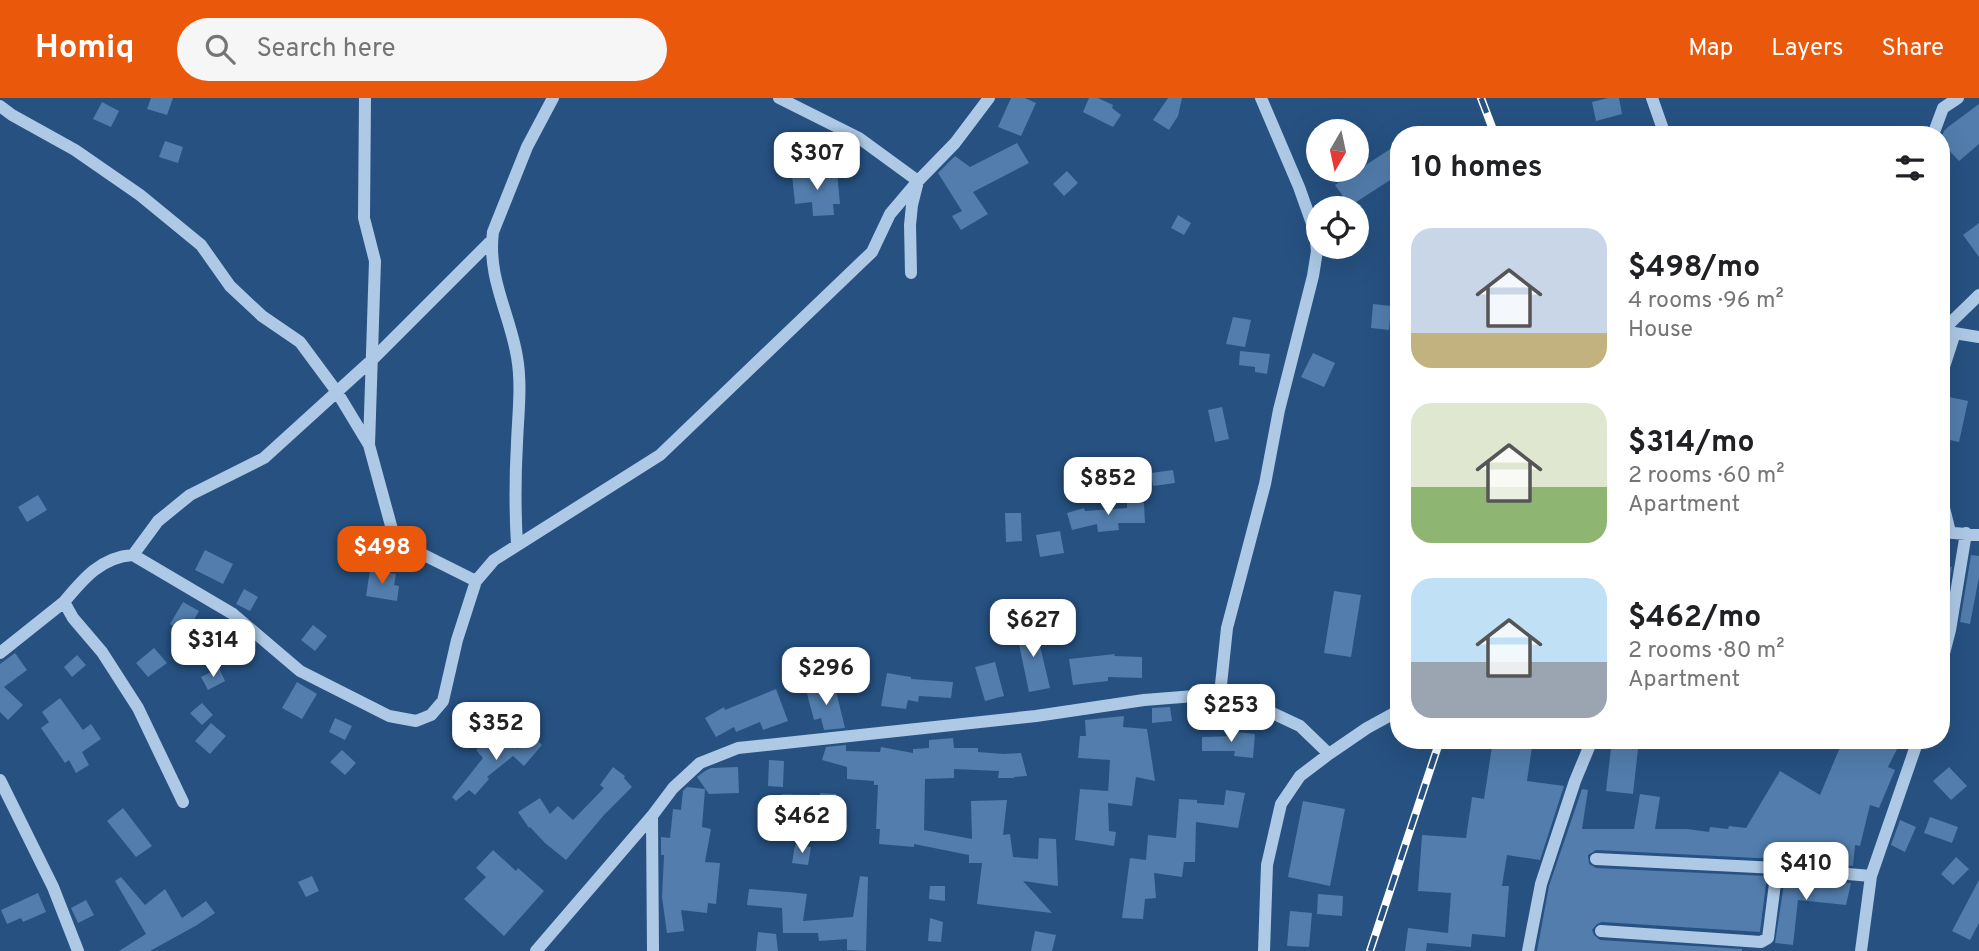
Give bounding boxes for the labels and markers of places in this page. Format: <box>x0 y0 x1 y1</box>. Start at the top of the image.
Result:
pin: $307 <box>776 132 858 192</box>
pin: $852 <box>1067 458 1149 517</box>
pin: $498 <box>341 526 423 586</box>
pin: $627 <box>992 600 1074 659</box>
pin: $314 <box>172 620 254 679</box>
pin: $296 <box>785 648 867 707</box>
pin: $253 <box>1190 684 1272 744</box>
pin: $352 <box>455 702 537 762</box>
pin: $462 <box>761 796 843 855</box>
pin: $410 <box>1765 842 1847 902</box>

